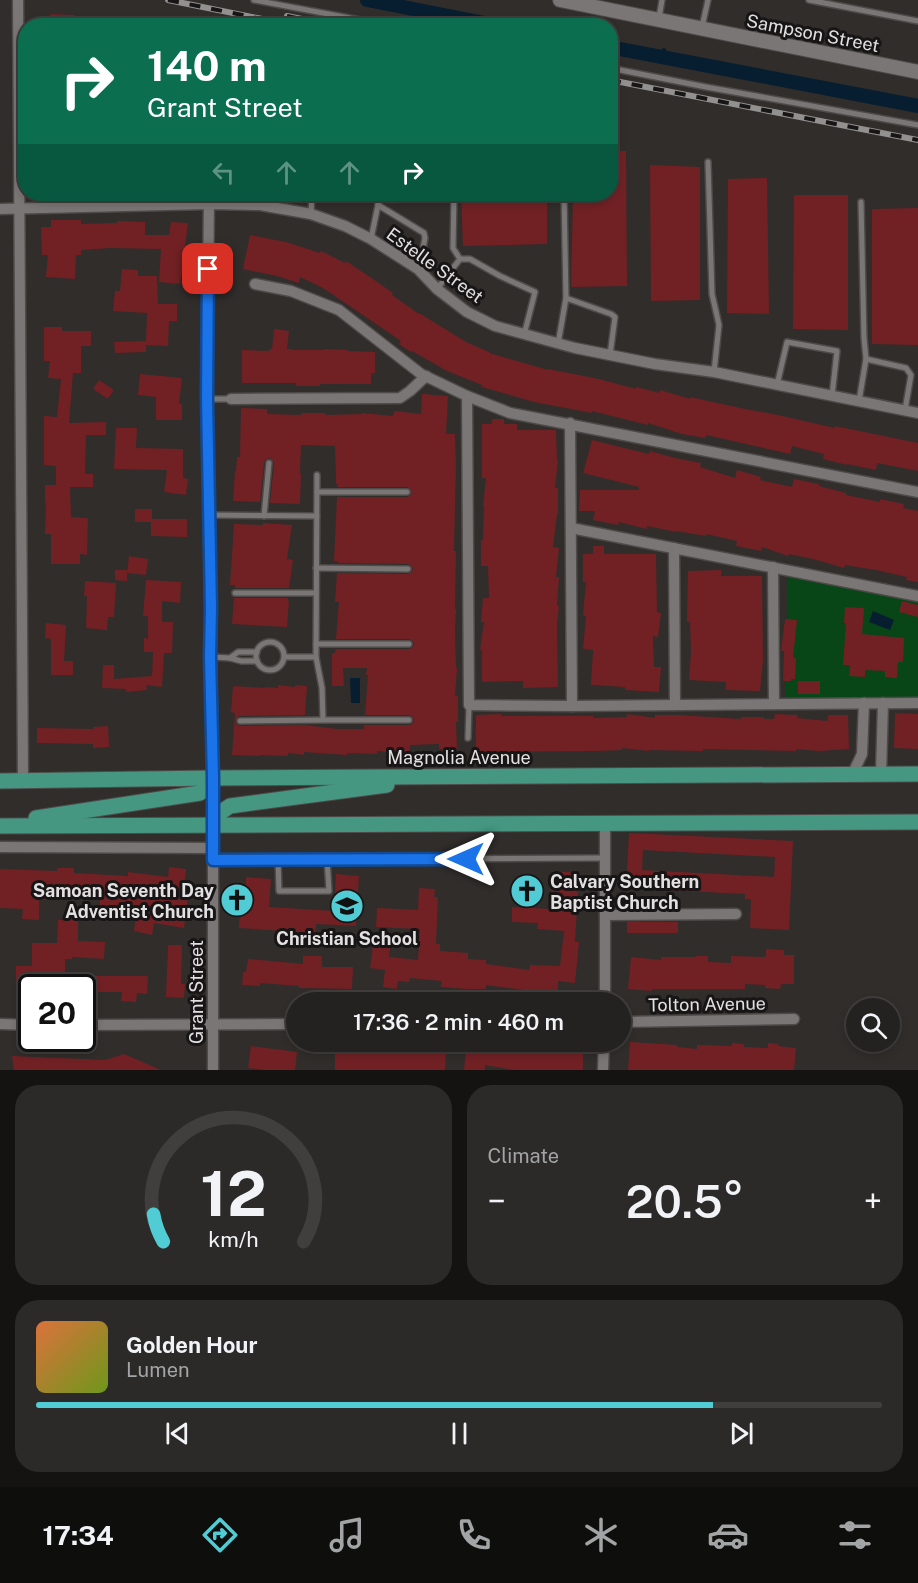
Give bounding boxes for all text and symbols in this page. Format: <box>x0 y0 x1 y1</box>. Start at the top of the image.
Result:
street label: Sampson Street <box>745 10 881 56</box>
text: 140 m <box>147 41 267 90</box>
icon: right <box>48 42 126 120</box>
text: Grant Street <box>147 91 303 123</box>
icon: left <box>207 156 240 189</box>
icon: ahead <box>270 156 303 189</box>
icon: ahead <box>333 156 366 189</box>
icon: right <box>396 156 429 189</box>
street label: Estelle Street <box>383 223 487 307</box>
pin <box>182 243 233 294</box>
icon: arrive <box>191 252 224 285</box>
street label: Magnolia Avenue <box>387 747 531 768</box>
position arrow <box>434 827 498 891</box>
place label: Calvary Southern Baptist Church <box>550 871 699 913</box>
church icon: Calvary Southern Baptist Church <box>509 873 545 909</box>
place label: Samoan Seventh Day Adventist Church <box>33 880 214 922</box>
church icon: Samoan Seventh Day Adventist Church <box>219 882 255 918</box>
school or university icon: Christian School <box>329 888 365 924</box>
place label: Christian School <box>276 928 418 949</box>
street label: Grant Street <box>186 940 207 1044</box>
speed limit sign: 20 <box>18 974 96 1052</box>
street label: Tolton Avenue <box>648 992 766 1016</box>
map controls <box>846 998 900 1052</box>
button: search <box>846 998 900 1052</box>
text: 17:36 · 2 min · 460 m <box>353 1009 564 1035</box>
text: Climate <box>488 1144 559 1168</box>
text: 12 <box>200 1157 266 1230</box>
text: 20.5° <box>626 1175 744 1228</box>
text: − <box>488 1182 506 1220</box>
text: + <box>864 1182 882 1220</box>
text: km/h <box>208 1227 258 1252</box>
text: Golden Hour <box>126 1332 257 1358</box>
text: Lumen <box>126 1358 190 1382</box>
icon: previous <box>161 1417 194 1450</box>
icon: pause <box>443 1417 476 1450</box>
icon: next <box>725 1417 758 1450</box>
icon: directions <box>199 1514 241 1556</box>
icon: music <box>326 1514 368 1556</box>
icon: phone <box>453 1514 495 1556</box>
icon: climate <box>580 1514 622 1556</box>
icon: car <box>707 1514 749 1556</box>
icon: filters <box>834 1514 876 1556</box>
text: 17:34 <box>42 1519 114 1551</box>

